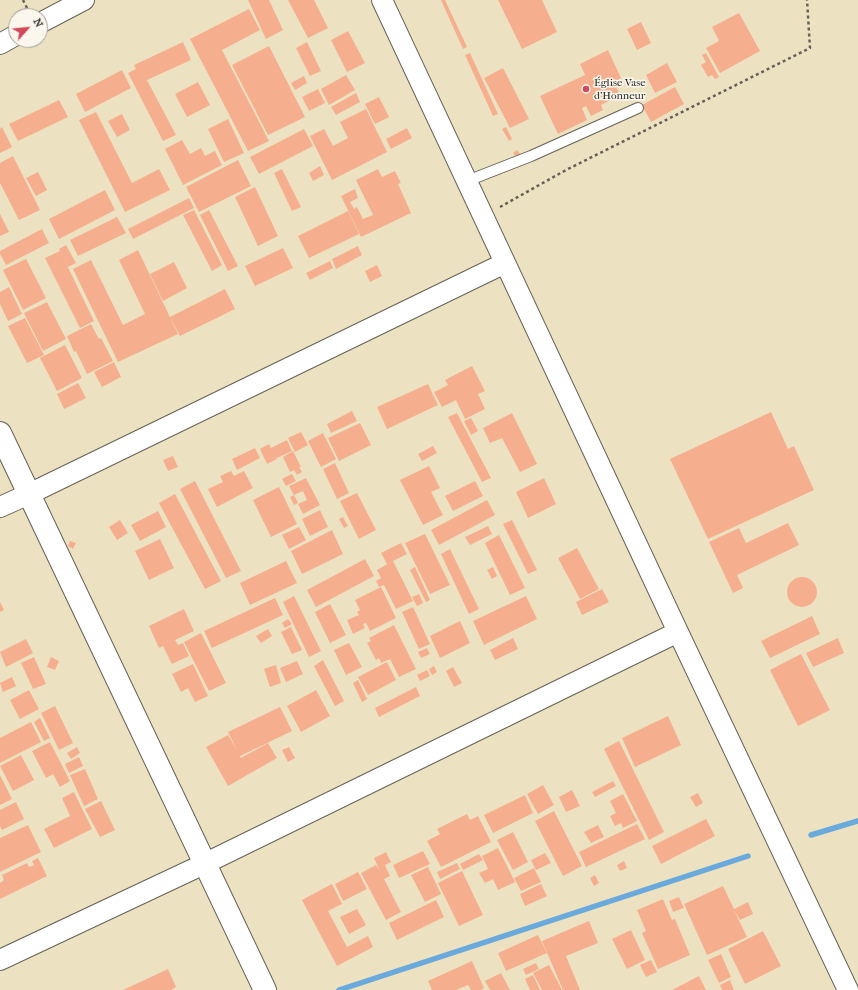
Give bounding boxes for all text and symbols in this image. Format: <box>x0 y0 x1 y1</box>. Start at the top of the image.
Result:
north arrow <box>8 8 48 48</box>
text: N <box>31 16 46 29</box>
place label: Église Vase d'Honneur <box>594 76 646 102</box>
marker: Église Vase d'Honneur <box>581 84 591 94</box>

